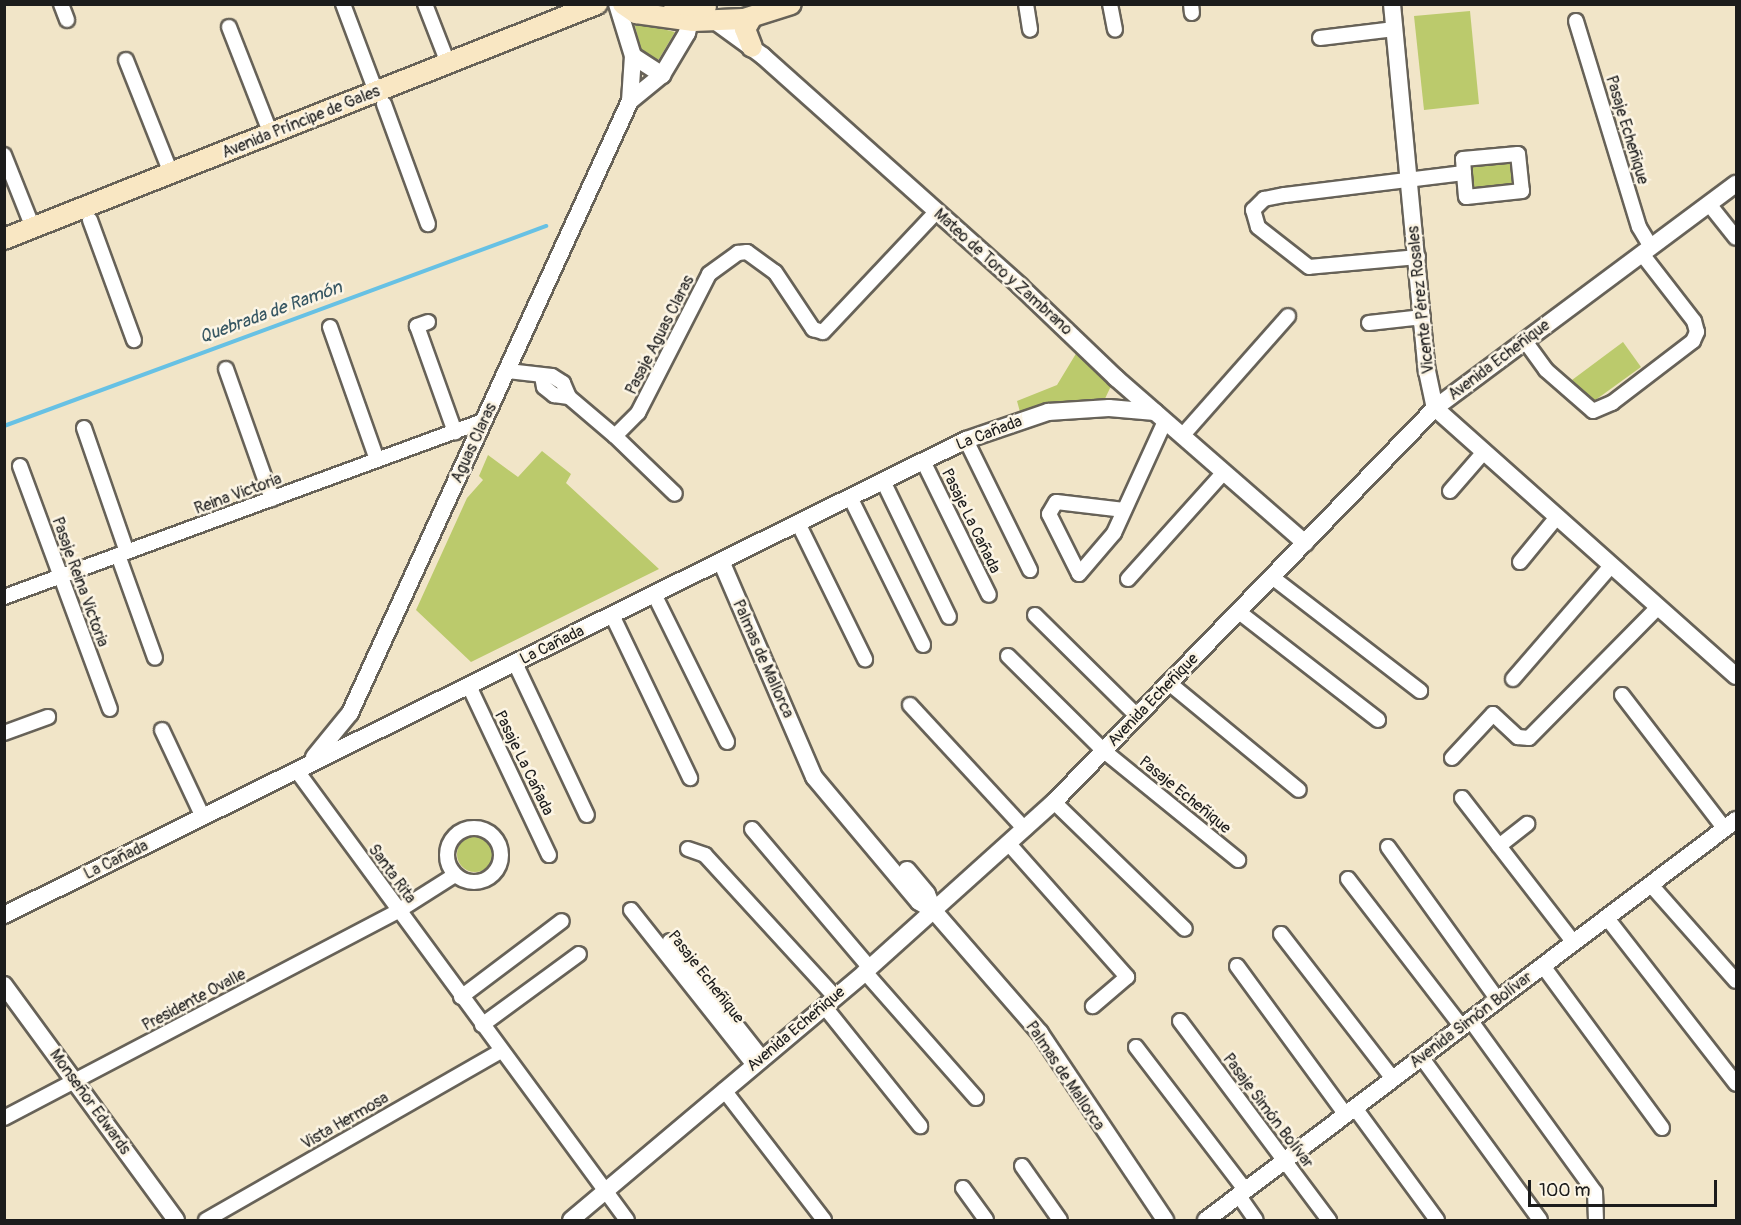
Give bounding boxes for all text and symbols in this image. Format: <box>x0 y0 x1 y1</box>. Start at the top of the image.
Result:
street label: Pasaje Echeñique <box>1601 73 1653 187</box>
street label: Avenida Príncipe de Gales <box>219 81 383 163</box>
street label: Mateo de Toro y Zambrano <box>930 205 1076 339</box>
street label: Vicente Pérez Rosales <box>1404 225 1438 375</box>
street label: Pasaje Aguas Claras <box>622 272 698 398</box>
water label: Quebrada de Ramón <box>197 277 345 349</box>
street label: Avenida Echeñique <box>1444 316 1554 404</box>
street label: Aguas Claras <box>447 400 501 486</box>
street label: La Cañada <box>953 412 1025 454</box>
street label: Pasaje La Cañada <box>937 465 1005 577</box>
street label: Reina Victoria <box>192 469 284 519</box>
street label: Pasaje Reina Victoria <box>48 515 112 649</box>
street label: Palmas de Mallorca <box>728 597 798 721</box>
street label: La Cañada <box>517 621 587 669</box>
street label: Avenida Echeñique <box>1104 649 1202 751</box>
street label: Pasaje La Cañada <box>490 707 558 819</box>
street label: Pasaje Echeñique <box>1135 752 1235 838</box>
street label: La Cañada <box>81 836 151 884</box>
street label: Santa Rita <box>364 841 420 907</box>
street label: Pasaje Echeñique <box>664 927 748 1027</box>
street label: Presidente Ovalle <box>139 965 249 1035</box>
street label: Avenida Simón Bolívar <box>1406 968 1536 1072</box>
street label: Avenida Echeñique <box>743 982 849 1076</box>
street label: Palmas de Mallorca <box>1021 1018 1109 1134</box>
street label: Monseñor Edwards <box>45 1046 135 1158</box>
street label: Pasaje Simón Bolívar <box>1219 1050 1317 1172</box>
street label: Vista Hermosa <box>298 1088 392 1154</box>
scale bar <box>1531 1168 1720 1206</box>
text: 100 m <box>1539 1179 1591 1202</box>

